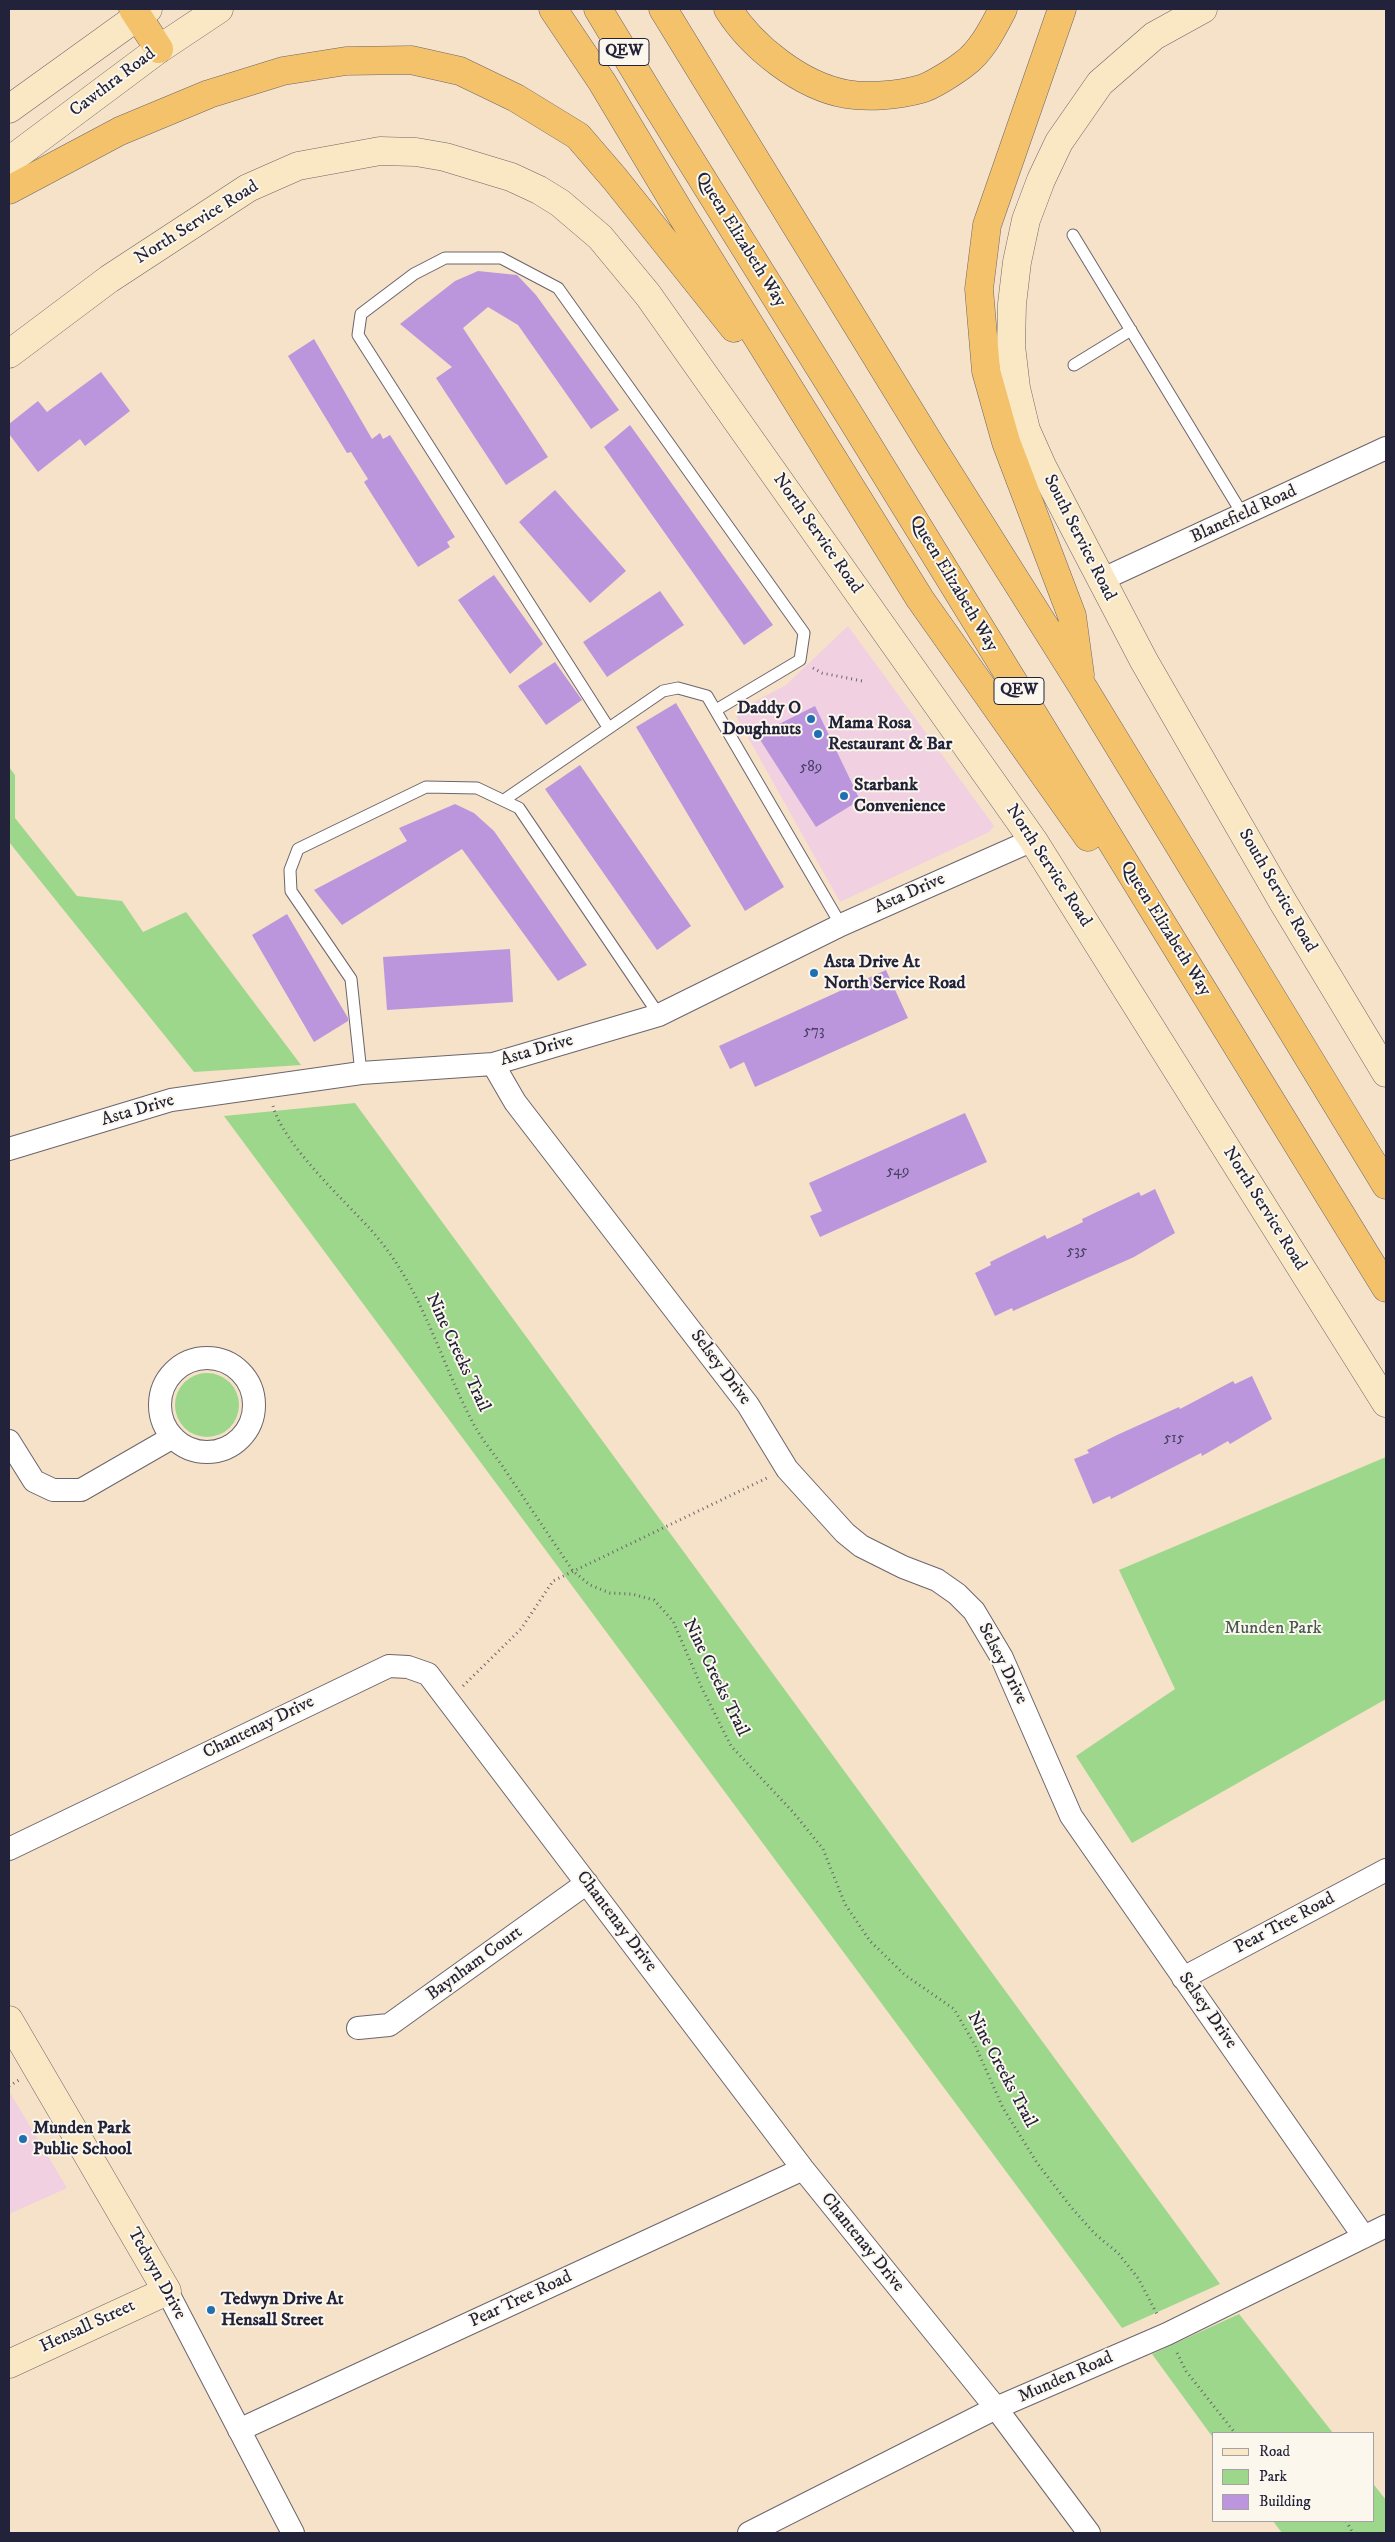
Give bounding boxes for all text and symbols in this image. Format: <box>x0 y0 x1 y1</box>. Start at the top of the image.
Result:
road number: QEW <box>599 38 649 66</box>
street label: Cawthra Road <box>66 44 160 122</box>
street label: Queen Elizabeth Way <box>690 169 790 311</box>
street label: North Service Road <box>131 176 263 270</box>
street label: North Service Road <box>768 470 866 598</box>
street label: South Service Road <box>1038 471 1120 605</box>
street label: Blanefield Road <box>1188 481 1300 549</box>
street label: Queen Elizabeth Way <box>904 512 1002 656</box>
road number: QEW <box>994 678 1044 704</box>
place label: Daddy O Doughnuts <box>722 698 801 741</box>
marker: Daddy O Doughnuts <box>805 713 817 725</box>
place label: Mama Rosa Restaurant & Bar <box>828 713 952 756</box>
marker: Mama Rosa Restaurant & Bar <box>812 728 824 740</box>
house number: 589 <box>800 759 822 777</box>
place label: Starbank Convenience <box>854 775 945 818</box>
marker: Starbank Convenience <box>838 790 850 802</box>
street label: North Service Road <box>1000 801 1096 931</box>
street label: South Service Road <box>1233 826 1321 956</box>
street label: Queen Elizabeth Way <box>1115 858 1215 1000</box>
street label: Asta Drive <box>871 869 949 919</box>
place label: Asta Drive At North Service Road <box>824 952 966 994</box>
marker: Asta Drive At North Service Road <box>808 967 820 979</box>
house number: 573 <box>804 1023 824 1041</box>
street label: Asta Drive <box>498 1030 576 1072</box>
street label: Asta Drive <box>99 1090 177 1132</box>
street label: North Service Road <box>1217 1143 1311 1275</box>
house number: 549 <box>887 1163 909 1181</box>
house number: 535 <box>1067 1243 1087 1261</box>
street label: Nine Creeks Trail <box>420 1290 494 1416</box>
street label: Selsey Drive <box>685 1326 755 1410</box>
house number: 515 <box>1164 1430 1184 1448</box>
street label: Nine Creeks Trail <box>677 1616 753 1740</box>
park label: Munden Park <box>1224 1618 1322 1640</box>
street label: Selsey Drive <box>972 1620 1032 1708</box>
street label: Chantenay Drive <box>200 1692 318 1764</box>
street label: Chantenay Drive <box>571 1867 661 1977</box>
street label: Pear Tree Road <box>1231 1889 1339 1959</box>
street label: Baynham Court <box>423 1922 527 2006</box>
street label: Selsey Drive <box>1173 1969 1241 2053</box>
street label: Nine Creeks Trail <box>961 2008 1041 2132</box>
place label: Munden Park Public School <box>33 2118 132 2160</box>
marker: Munden Park Public School <box>17 2133 29 2145</box>
street label: Chantenay Drive <box>816 2189 908 2297</box>
street label: Tedwyn Drive <box>122 2224 190 2324</box>
street label: Pear Tree Road <box>466 2267 576 2333</box>
place label: Tedwyn Drive At Hensall Street <box>221 2289 344 2332</box>
street label: Hensall Street <box>37 2296 139 2358</box>
marker: Tedwyn Drive At Hensall Street <box>205 2304 217 2316</box>
street label: Munden Road <box>1015 2348 1117 2408</box>
legend <box>1212 2432 1375 2522</box>
text: Road <box>1259 2442 1290 2461</box>
text: Park <box>1259 2467 1287 2486</box>
text: Building <box>1259 2492 1311 2511</box>

